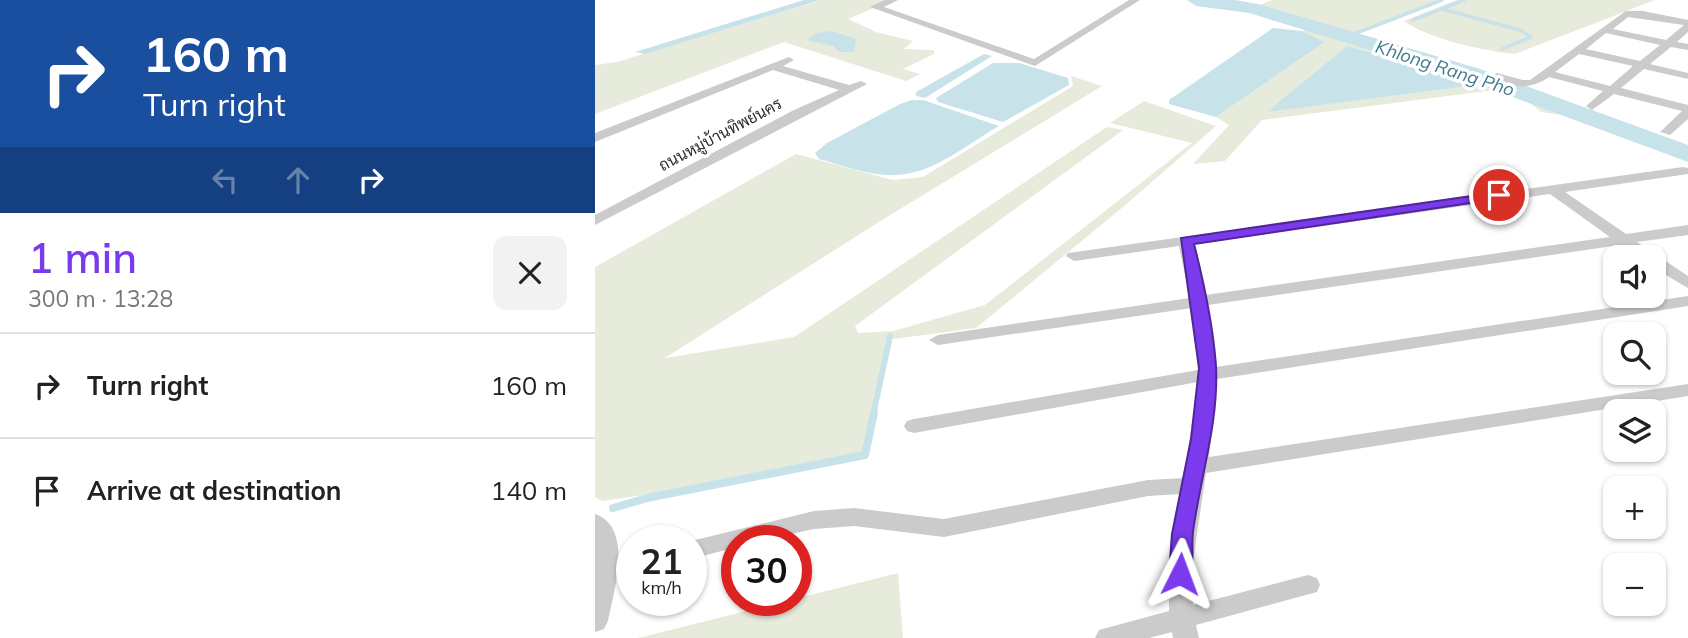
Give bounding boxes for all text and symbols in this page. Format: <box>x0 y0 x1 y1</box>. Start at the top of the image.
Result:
text: 160 m <box>143 23 289 84</box>
icon: right <box>28 28 119 119</box>
water label: Khlong Rang Pho <box>1373 35 1517 101</box>
text: Turn right <box>143 84 286 124</box>
street label: ถนนหมู่บ้านทิพย์นคร <box>654 91 786 177</box>
icon: left <box>206 161 244 199</box>
icon: ahead <box>279 161 317 199</box>
icon: right <box>352 161 390 199</box>
pin <box>1469 165 1529 225</box>
icon: arrive <box>1480 176 1518 214</box>
text: 1 min <box>28 231 137 284</box>
button: close <box>493 236 567 310</box>
map controls <box>1603 245 1666 616</box>
button: sound <box>1603 245 1666 308</box>
text: 300 m · 13:28 <box>28 284 173 313</box>
button: search <box>1603 322 1666 385</box>
icon: right <box>28 367 66 405</box>
text: Turn right <box>87 369 208 402</box>
text: 160 m <box>491 369 567 402</box>
button: layers <box>1603 399 1666 462</box>
icon: arrive <box>28 472 66 510</box>
text: Arrive at destination <box>87 474 342 507</box>
text: 140 m <box>491 474 567 507</box>
button: + <box>1603 476 1666 539</box>
speed limit sign: 30 <box>721 525 812 616</box>
position arrow <box>1143 537 1217 611</box>
text: 21 <box>640 539 683 583</box>
button: − <box>1603 553 1666 616</box>
text: km/h <box>641 576 682 599</box>

